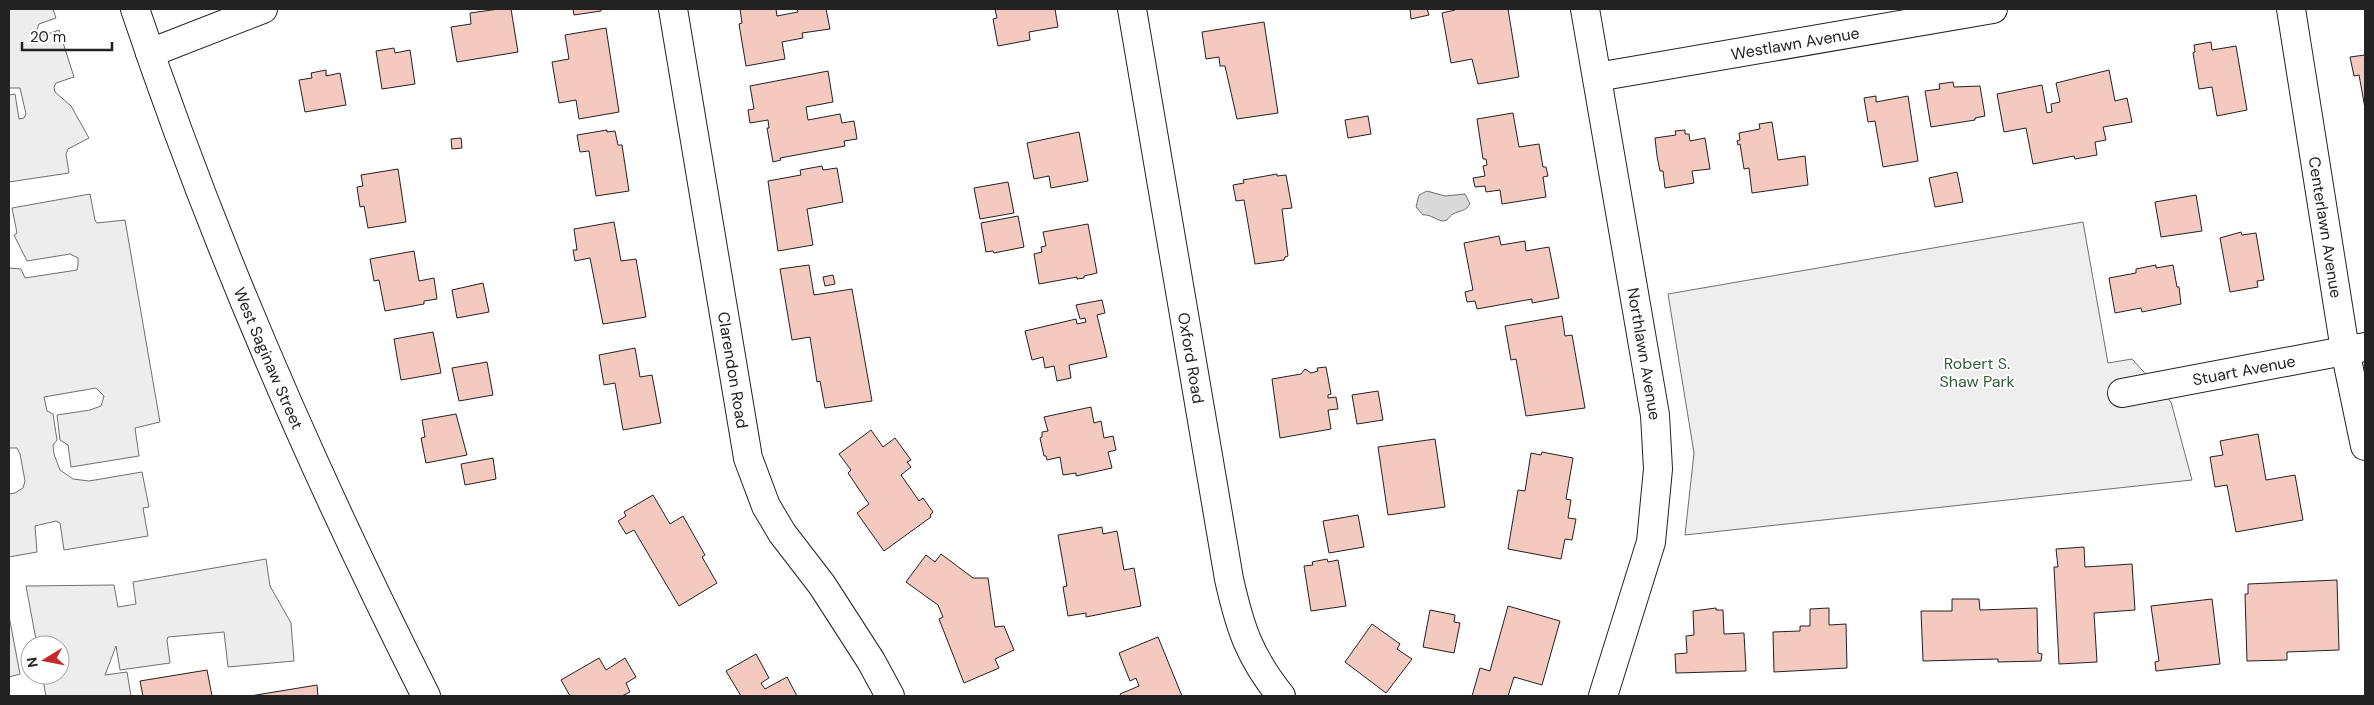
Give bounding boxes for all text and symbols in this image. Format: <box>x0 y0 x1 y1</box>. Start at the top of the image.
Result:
scale bar <box>22 20 112 52</box>
street label: Westlawn Avenue <box>1729 22 1861 65</box>
text: 20 m <box>30 27 66 47</box>
street label: Centerlawn Avenue <box>2304 155 2347 300</box>
street label: West Saginaw Street <box>229 284 308 433</box>
street label: Northlawn Avenue <box>1622 286 1665 421</box>
street label: Clarendon Road <box>713 310 753 430</box>
street label: Oxford Road <box>1173 311 1209 405</box>
street label: Stuart Avenue <box>2191 350 2297 390</box>
park label: Robert S. Shaw Park <box>1939 353 2015 392</box>
north arrow <box>20 635 70 685</box>
text: N <box>22 656 42 669</box>

